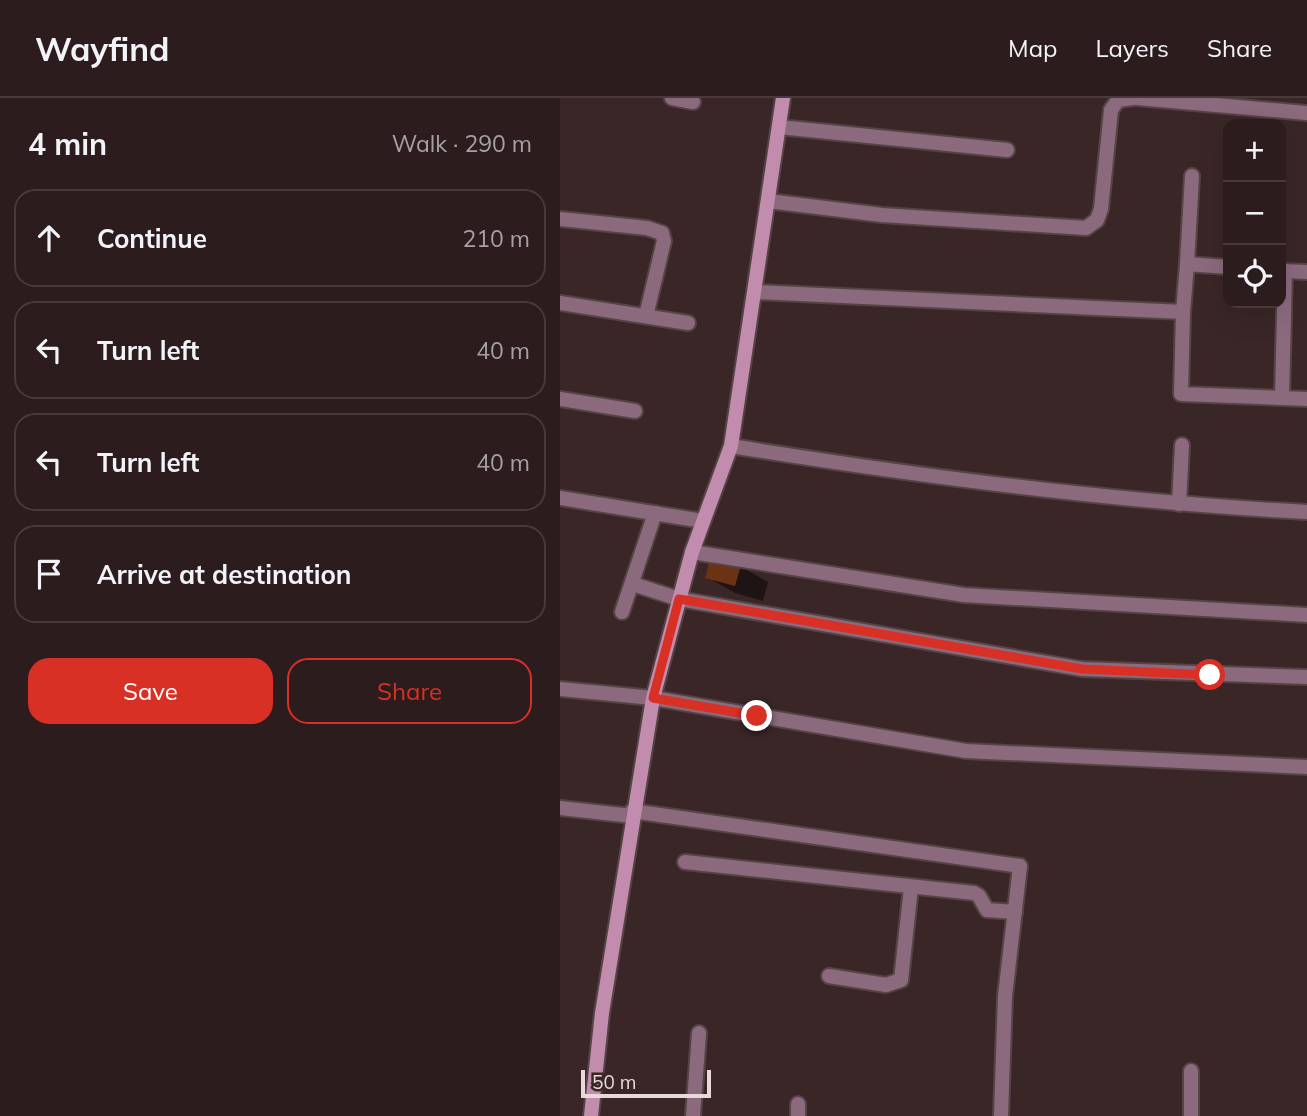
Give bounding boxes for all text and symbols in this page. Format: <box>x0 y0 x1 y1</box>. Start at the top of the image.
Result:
text: Wayfind <box>35 28 170 69</box>
text: Map <box>1008 33 1057 63</box>
text: Layers <box>1095 33 1169 63</box>
text: Share <box>1207 33 1272 63</box>
map controls <box>1223 119 1286 308</box>
button: + <box>1223 119 1286 182</box>
text: 4 min <box>28 125 107 163</box>
text: Walk · 290 m <box>392 129 532 158</box>
button: − <box>1223 182 1286 245</box>
icon: ahead <box>30 219 68 257</box>
text: Continue <box>97 222 207 255</box>
text: 210 m <box>462 224 530 253</box>
button: locate <box>1223 245 1286 308</box>
icon: left <box>30 331 68 369</box>
text: Turn left <box>97 334 199 367</box>
text: 40 m <box>476 336 530 365</box>
icon: left <box>30 443 68 481</box>
text: Turn left <box>97 446 199 479</box>
text: 40 m <box>476 448 530 477</box>
icon: arrive <box>30 555 68 593</box>
text: Arrive at destination <box>97 558 352 591</box>
button: Save <box>28 658 273 724</box>
button: Share <box>287 658 532 724</box>
route start <box>1194 659 1225 690</box>
route end <box>741 700 772 731</box>
scale bar <box>581 1067 710 1099</box>
text: 50 m <box>592 1070 636 1094</box>

